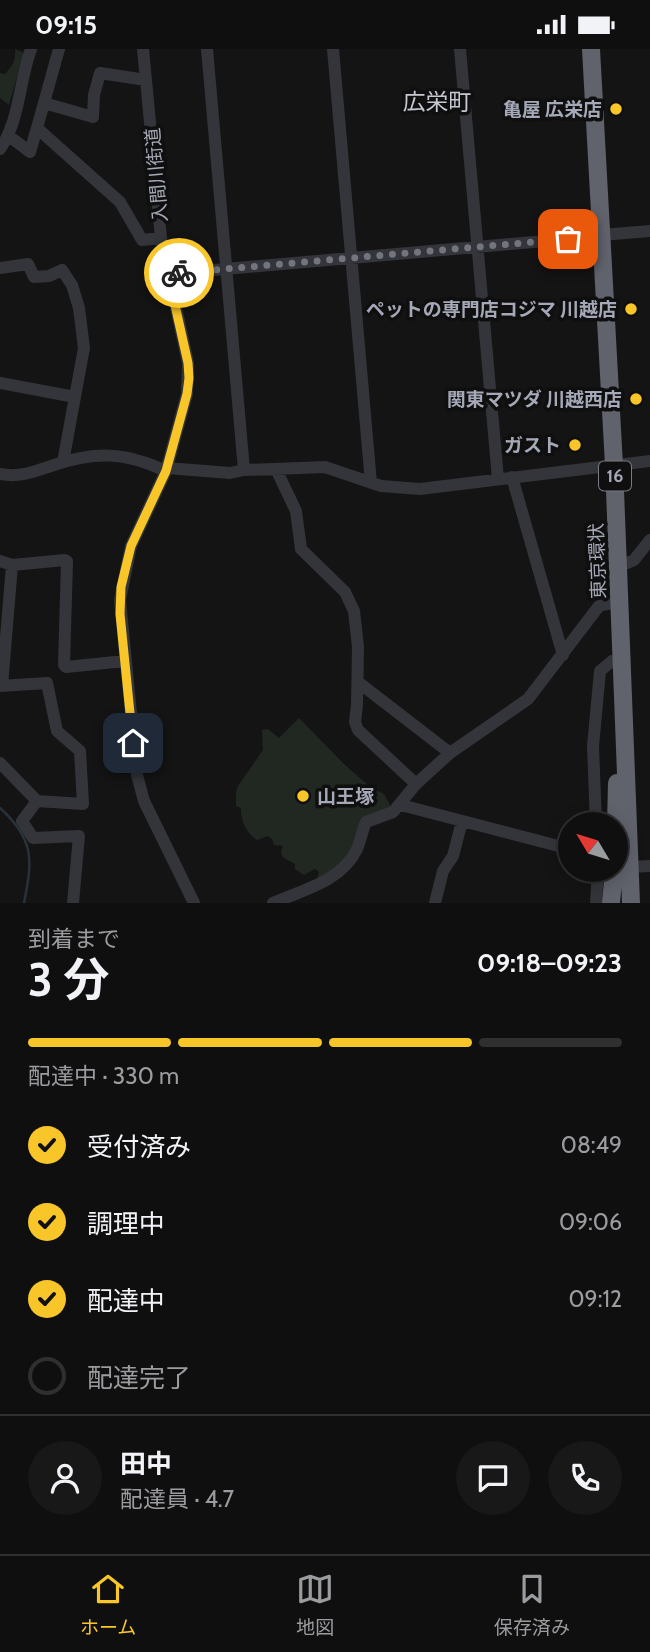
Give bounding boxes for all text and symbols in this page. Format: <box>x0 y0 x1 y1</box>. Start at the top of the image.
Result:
text: 09:15 <box>35 9 97 41</box>
district label: 広栄町 <box>403 88 472 116</box>
place label: 亀屋 広栄店 <box>503 98 602 121</box>
marker: 亀屋 広栄店 <box>608 101 624 117</box>
street label: 入間川街道 <box>141 127 172 223</box>
pin <box>538 209 598 269</box>
icon: bag <box>549 220 587 258</box>
courier <box>144 238 214 308</box>
icon: bike <box>160 254 198 292</box>
place label: ペットの専門店コジマ 川越店 <box>366 298 617 321</box>
marker: ペットの専門店コジマ 川越店 <box>623 301 639 317</box>
place label: 関東マツダ 川越西店 <box>447 388 622 411</box>
marker: 関東マツダ 川越西店 <box>628 391 644 407</box>
place label: ガスト <box>504 434 561 457</box>
marker: ガスト <box>567 437 583 453</box>
road number: 16 <box>599 461 631 491</box>
street label: 東京環状 <box>585 523 610 599</box>
pin <box>103 713 163 773</box>
icon: home <box>114 724 152 762</box>
place label: 山王塚 <box>317 785 374 808</box>
marker: 山王塚 <box>295 788 311 804</box>
north arrow <box>558 812 628 882</box>
map controls <box>558 812 628 882</box>
text: 到着まで <box>28 925 120 953</box>
text: 09:18–09:23 <box>477 947 622 979</box>
text: 3 分 <box>28 952 109 1008</box>
text: 配達中 · 330 m <box>28 1062 179 1090</box>
icon: check <box>28 1126 66 1164</box>
text: 受付済み <box>87 1131 191 1163</box>
text: 08:49 <box>561 1131 622 1159</box>
icon: check <box>28 1203 66 1241</box>
text: 調理中 <box>87 1208 165 1240</box>
text: 09:06 <box>559 1208 622 1236</box>
icon: check <box>28 1280 66 1318</box>
text: 配達中 <box>87 1285 165 1317</box>
text: 09:12 <box>569 1285 622 1313</box>
text: 配達完了 <box>87 1362 191 1394</box>
button: person <box>28 1441 102 1515</box>
button: chat <box>456 1441 530 1515</box>
button: phone <box>548 1441 622 1515</box>
text: 田中 <box>120 1448 172 1480</box>
text: 配達員 · 4.7 <box>120 1485 234 1513</box>
tab: ホーム <box>80 1570 136 1639</box>
tab: 地図 <box>296 1570 334 1639</box>
tab: 保存済み <box>494 1570 570 1639</box>

